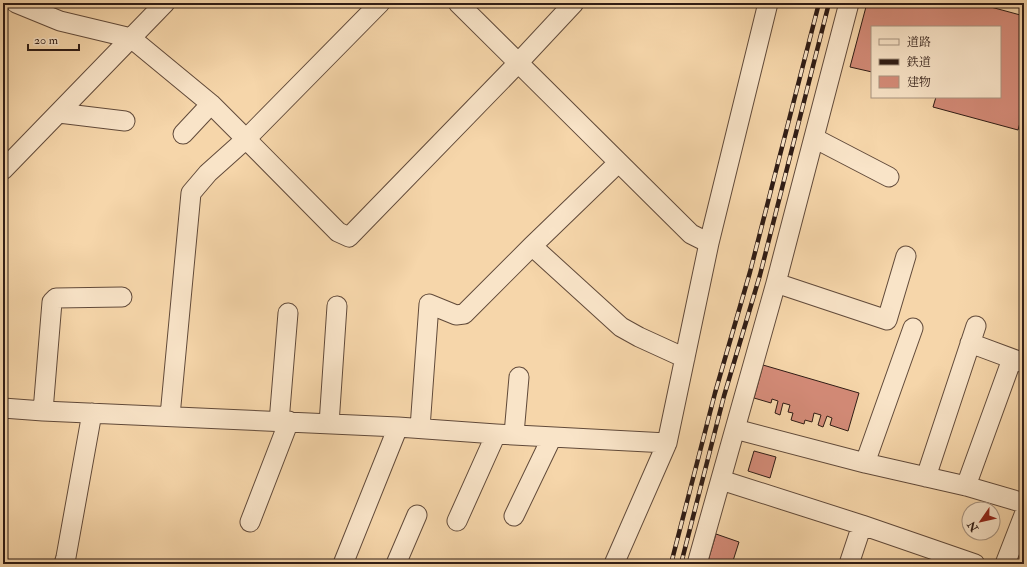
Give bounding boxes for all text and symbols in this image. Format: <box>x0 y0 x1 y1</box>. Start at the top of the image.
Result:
scale bar <box>28 26 79 52</box>
legend <box>871 26 1001 98</box>
text: 20 m <box>34 33 59 48</box>
text: 道路 <box>907 35 931 50</box>
text: 鉄道 <box>906 55 931 70</box>
text: 建物 <box>907 75 931 90</box>
north arrow <box>961 501 1001 541</box>
text: N <box>964 518 982 535</box>

